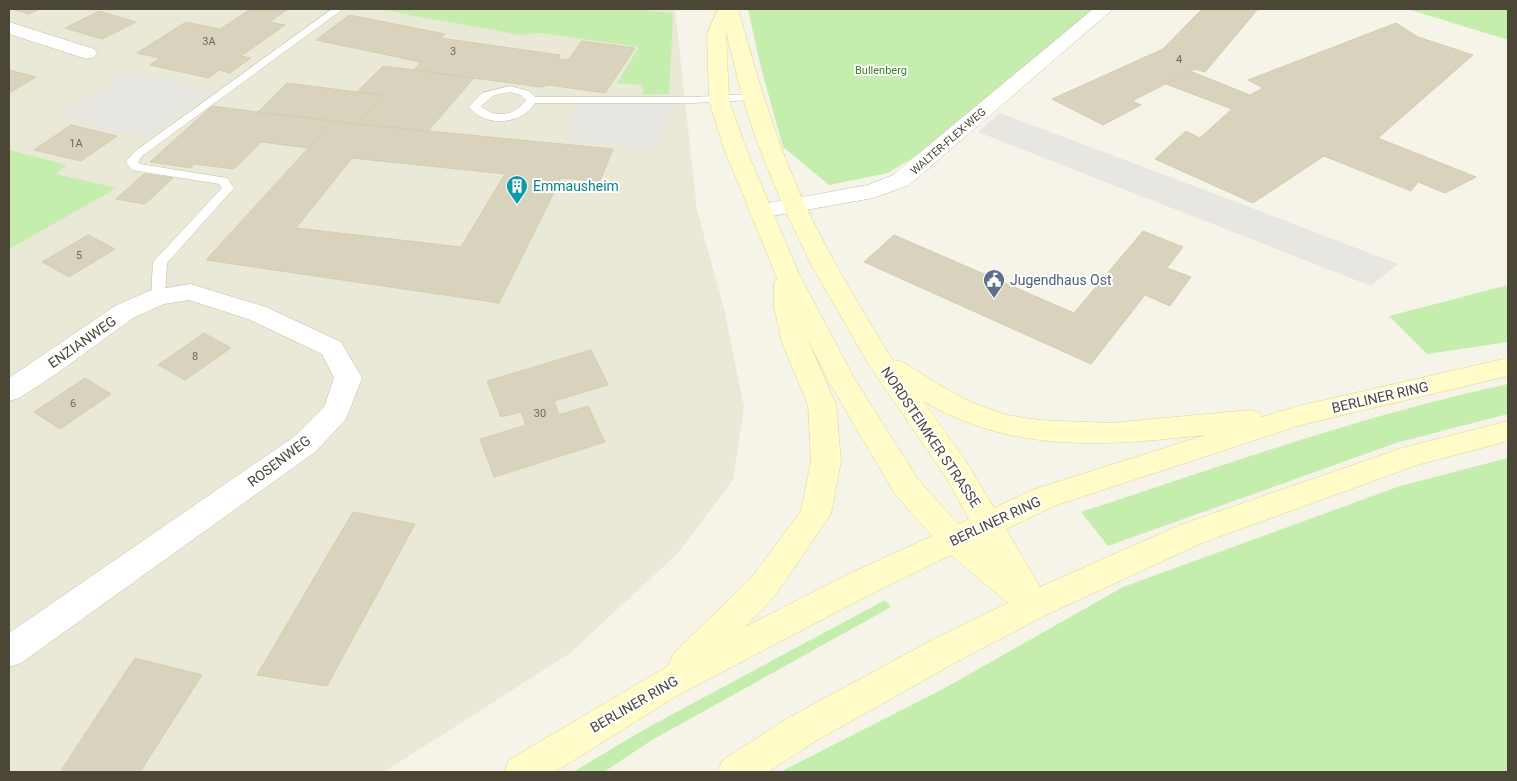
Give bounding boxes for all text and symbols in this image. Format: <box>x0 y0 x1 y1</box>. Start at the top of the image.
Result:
house number: 3A <box>202 35 217 48</box>
house number: 3 <box>450 45 456 58</box>
house number: 4 <box>1176 53 1182 66</box>
park label: Bullenberg <box>855 64 907 77</box>
street label: WALTER-FLEX-WEG <box>908 105 989 178</box>
house number: 1A <box>69 137 84 150</box>
building icon: Emmausheim <box>505 174 529 205</box>
place label: Emmausheim <box>533 178 619 194</box>
house number: 5 <box>76 249 82 262</box>
public building icon: Jugendhaus Ost <box>982 268 1006 299</box>
place label: Jugendhaus Ost <box>1010 272 1112 288</box>
street label: ENZIANWEG <box>45 313 119 371</box>
house number: 8 <box>192 350 198 363</box>
street label: NORDSTEIMKER STRASSE <box>878 364 984 510</box>
street label: BERLINER RING <box>1330 378 1430 416</box>
house number: 6 <box>70 397 76 410</box>
house number: 30 <box>534 407 546 420</box>
street label: ROSENWEG <box>244 432 314 490</box>
street label: BERLINER RING <box>947 493 1043 549</box>
street label: BERLINER RING <box>587 672 681 736</box>

